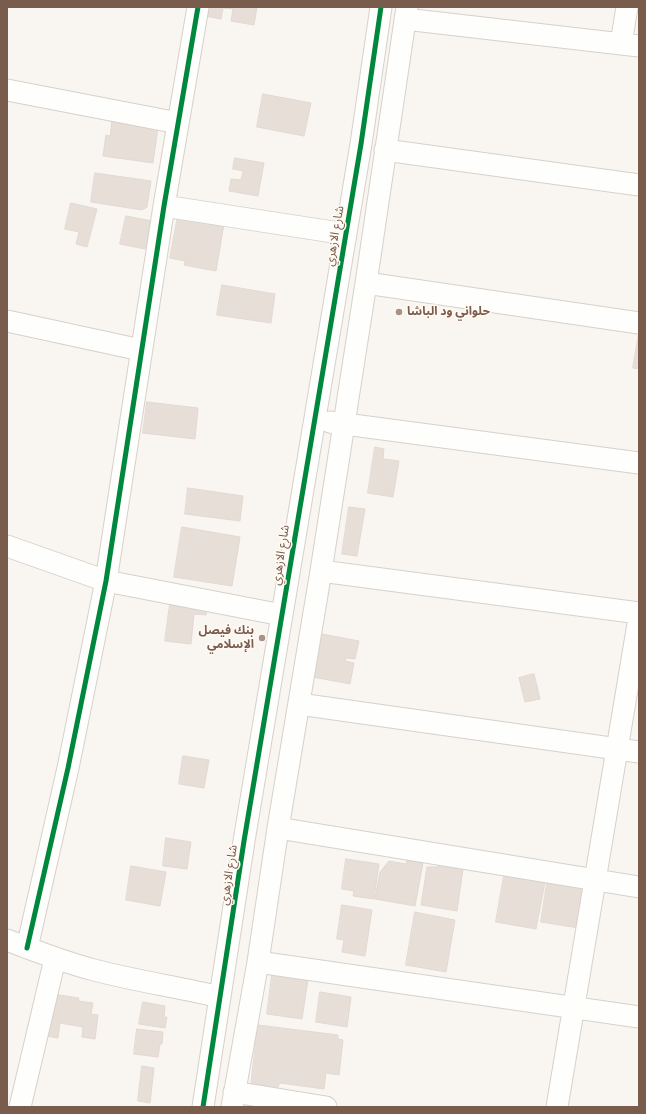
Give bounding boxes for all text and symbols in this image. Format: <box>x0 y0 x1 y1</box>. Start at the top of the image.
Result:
street label: شارع الازهري <box>323 205 347 267</box>
place label: حلواني ود الباشا <box>407 305 490 319</box>
marker: حلواني ود الباشا <box>394 307 404 317</box>
street label: شارع الازهري <box>269 524 293 586</box>
place label: بنك فيصل الإسلامي <box>199 624 254 652</box>
marker: بنك فيصل الإسلامي <box>257 633 267 643</box>
street label: شارع الازهري <box>217 844 241 906</box>

